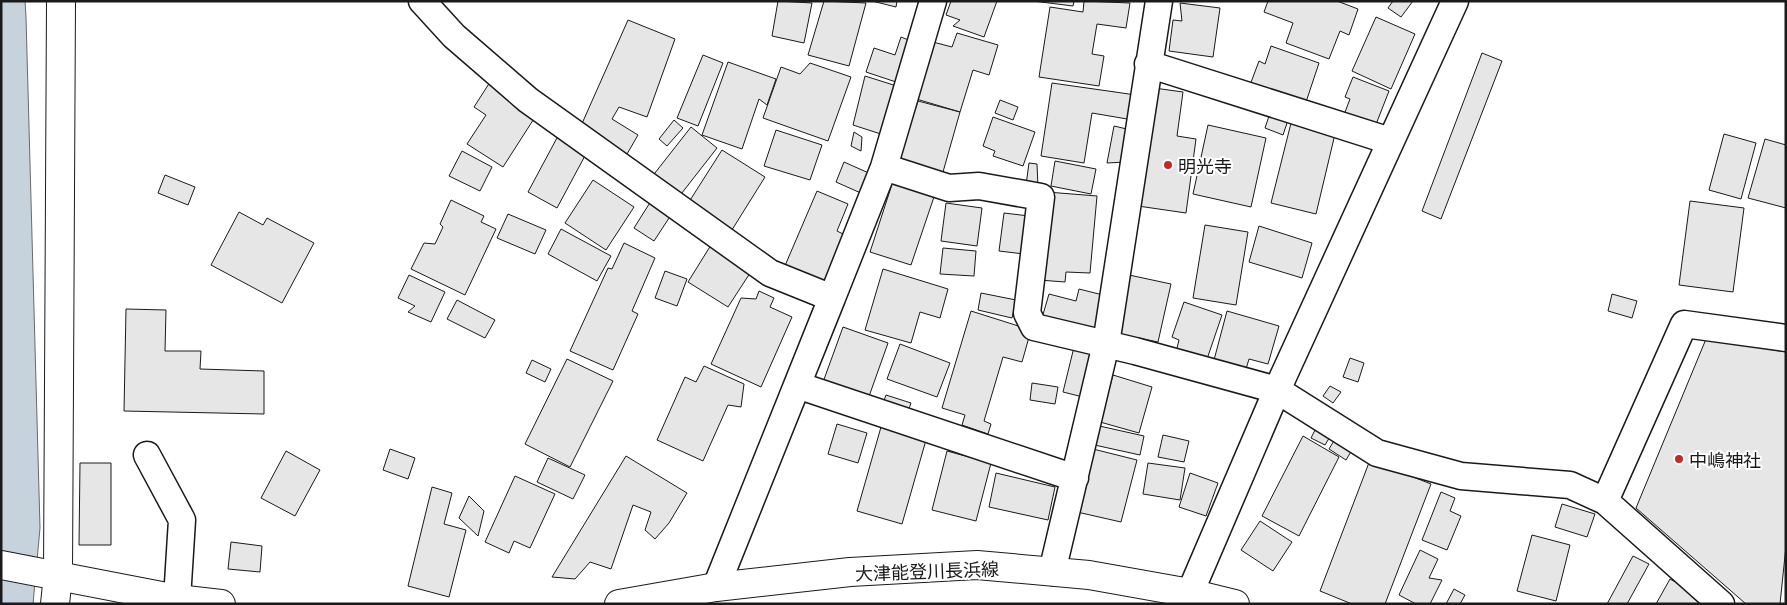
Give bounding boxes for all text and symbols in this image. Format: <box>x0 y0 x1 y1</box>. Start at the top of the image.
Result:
place label: 明光寺 <box>1178 152 1232 178</box>
marker: 明光寺 <box>1162 159 1174 171</box>
place label: 中嶋神社 <box>1689 446 1761 472</box>
marker: 中嶋神社 <box>1673 453 1685 465</box>
street label: 大津能登川長浜線 <box>855 554 999 586</box>

